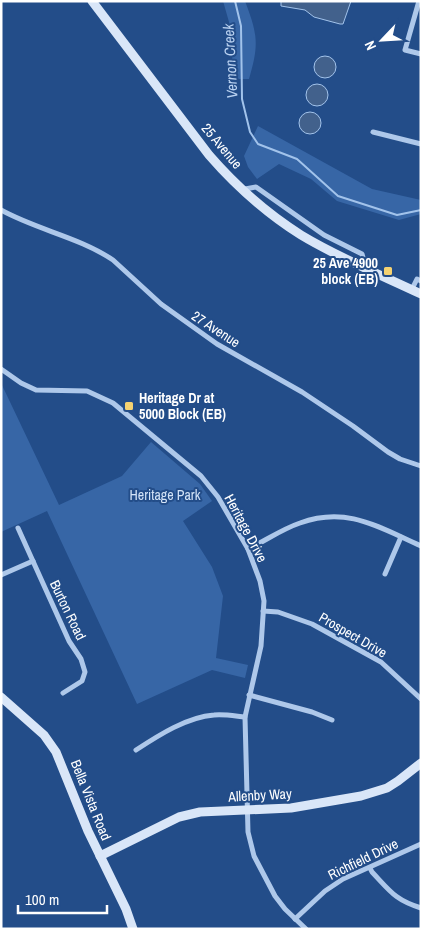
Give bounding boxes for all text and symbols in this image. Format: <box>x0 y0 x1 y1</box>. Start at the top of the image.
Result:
north arrow <box>357 15 407 65</box>
water label: Vernon Creek <box>218 22 242 99</box>
text: N <box>360 38 380 53</box>
street label: 25 Avenue <box>198 120 246 172</box>
place label: 25 Ave 4900 block (EB) <box>313 254 378 288</box>
marker: 25 Ave 4900 block (EB) <box>382 265 394 277</box>
street label: 27 Avenue <box>188 307 244 351</box>
place label: Heritage Dr at 5000 Block (EB) <box>139 389 226 423</box>
marker: Heritage Dr at 5000 Block (EB) <box>123 400 135 412</box>
park label: Heritage Park <box>130 486 201 504</box>
street label: Heritage Drive <box>221 491 271 565</box>
street label: Burton Road <box>46 577 90 643</box>
street label: Prospect Drive <box>316 608 390 662</box>
street label: Bella Vista Road <box>67 757 115 843</box>
street label: Allenby Way <box>227 784 292 806</box>
street label: Richfield Drive <box>325 834 401 884</box>
scale bar <box>18 882 106 914</box>
text: 100 m <box>25 889 59 910</box>

